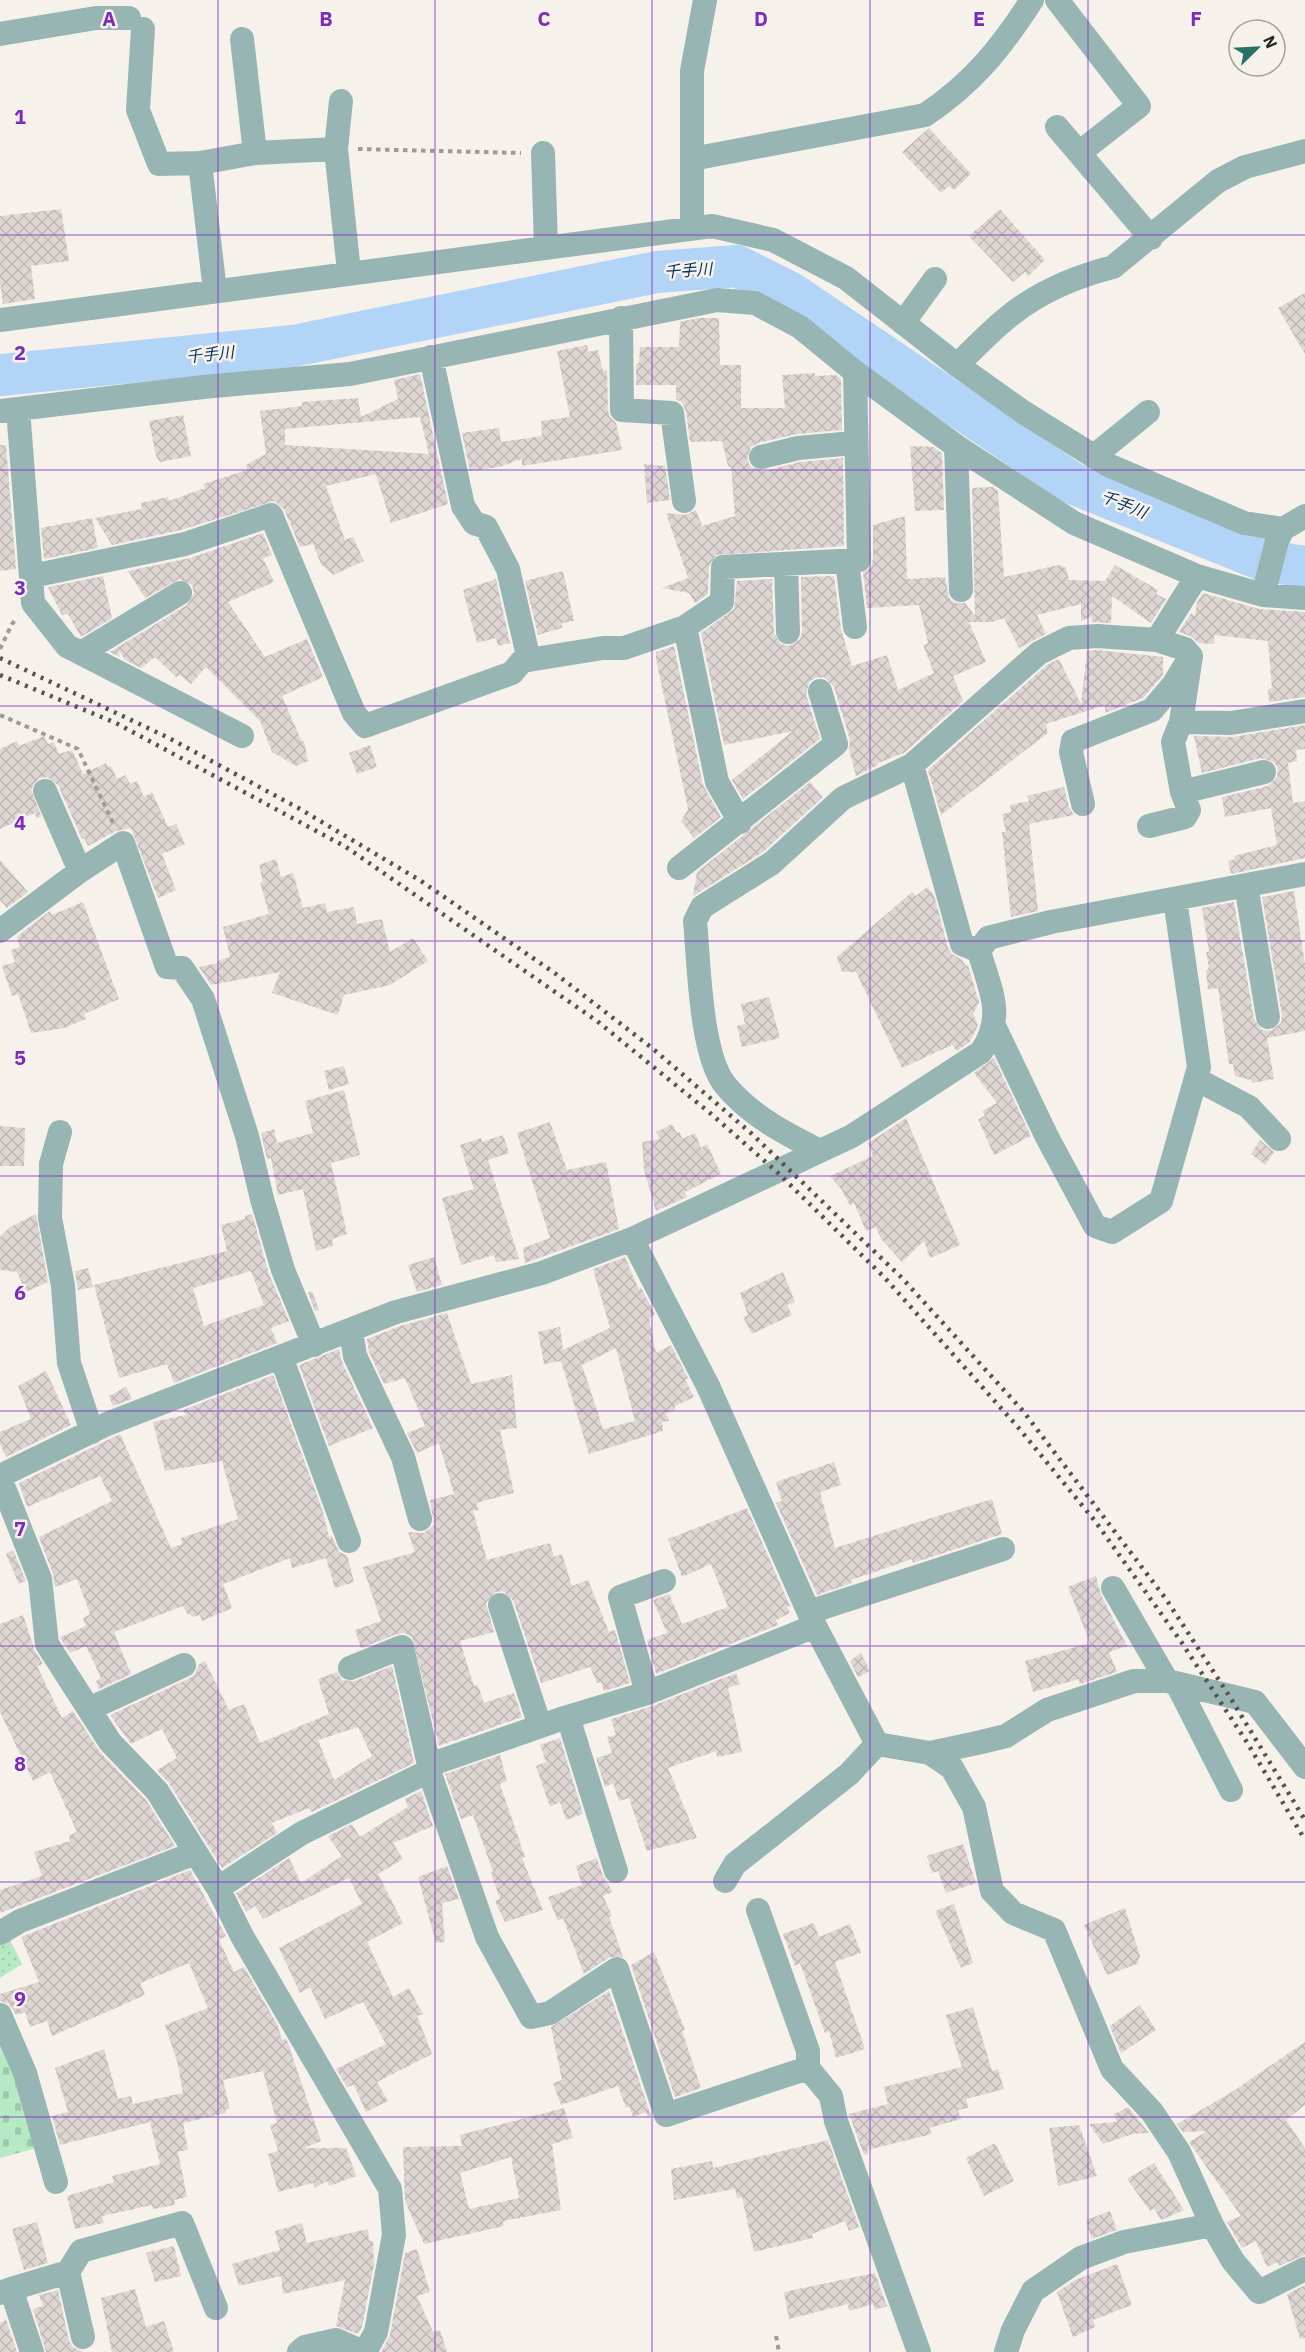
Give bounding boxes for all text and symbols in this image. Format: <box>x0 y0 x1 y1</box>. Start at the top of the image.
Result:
text: A <box>102 5 116 32</box>
text: B <box>319 5 333 32</box>
text: C <box>537 5 551 32</box>
text: D <box>754 5 768 32</box>
text: E <box>973 5 985 32</box>
text: F <box>1190 5 1202 32</box>
north arrow <box>1227 18 1287 78</box>
text: N <box>1259 33 1282 51</box>
text: 1 <box>14 103 26 130</box>
water label: 千手川 <box>663 258 715 282</box>
text: 2 <box>14 339 26 366</box>
water label: 千手川 <box>185 341 237 366</box>
water label: 千手川 <box>1098 486 1152 523</box>
text: 3 <box>14 574 26 601</box>
text: 4 <box>14 809 26 836</box>
text: 5 <box>14 1044 26 1071</box>
text: 6 <box>14 1279 26 1306</box>
text: 7 <box>14 1515 26 1542</box>
text: 8 <box>14 1750 26 1777</box>
text: 9 <box>14 1985 26 2012</box>

